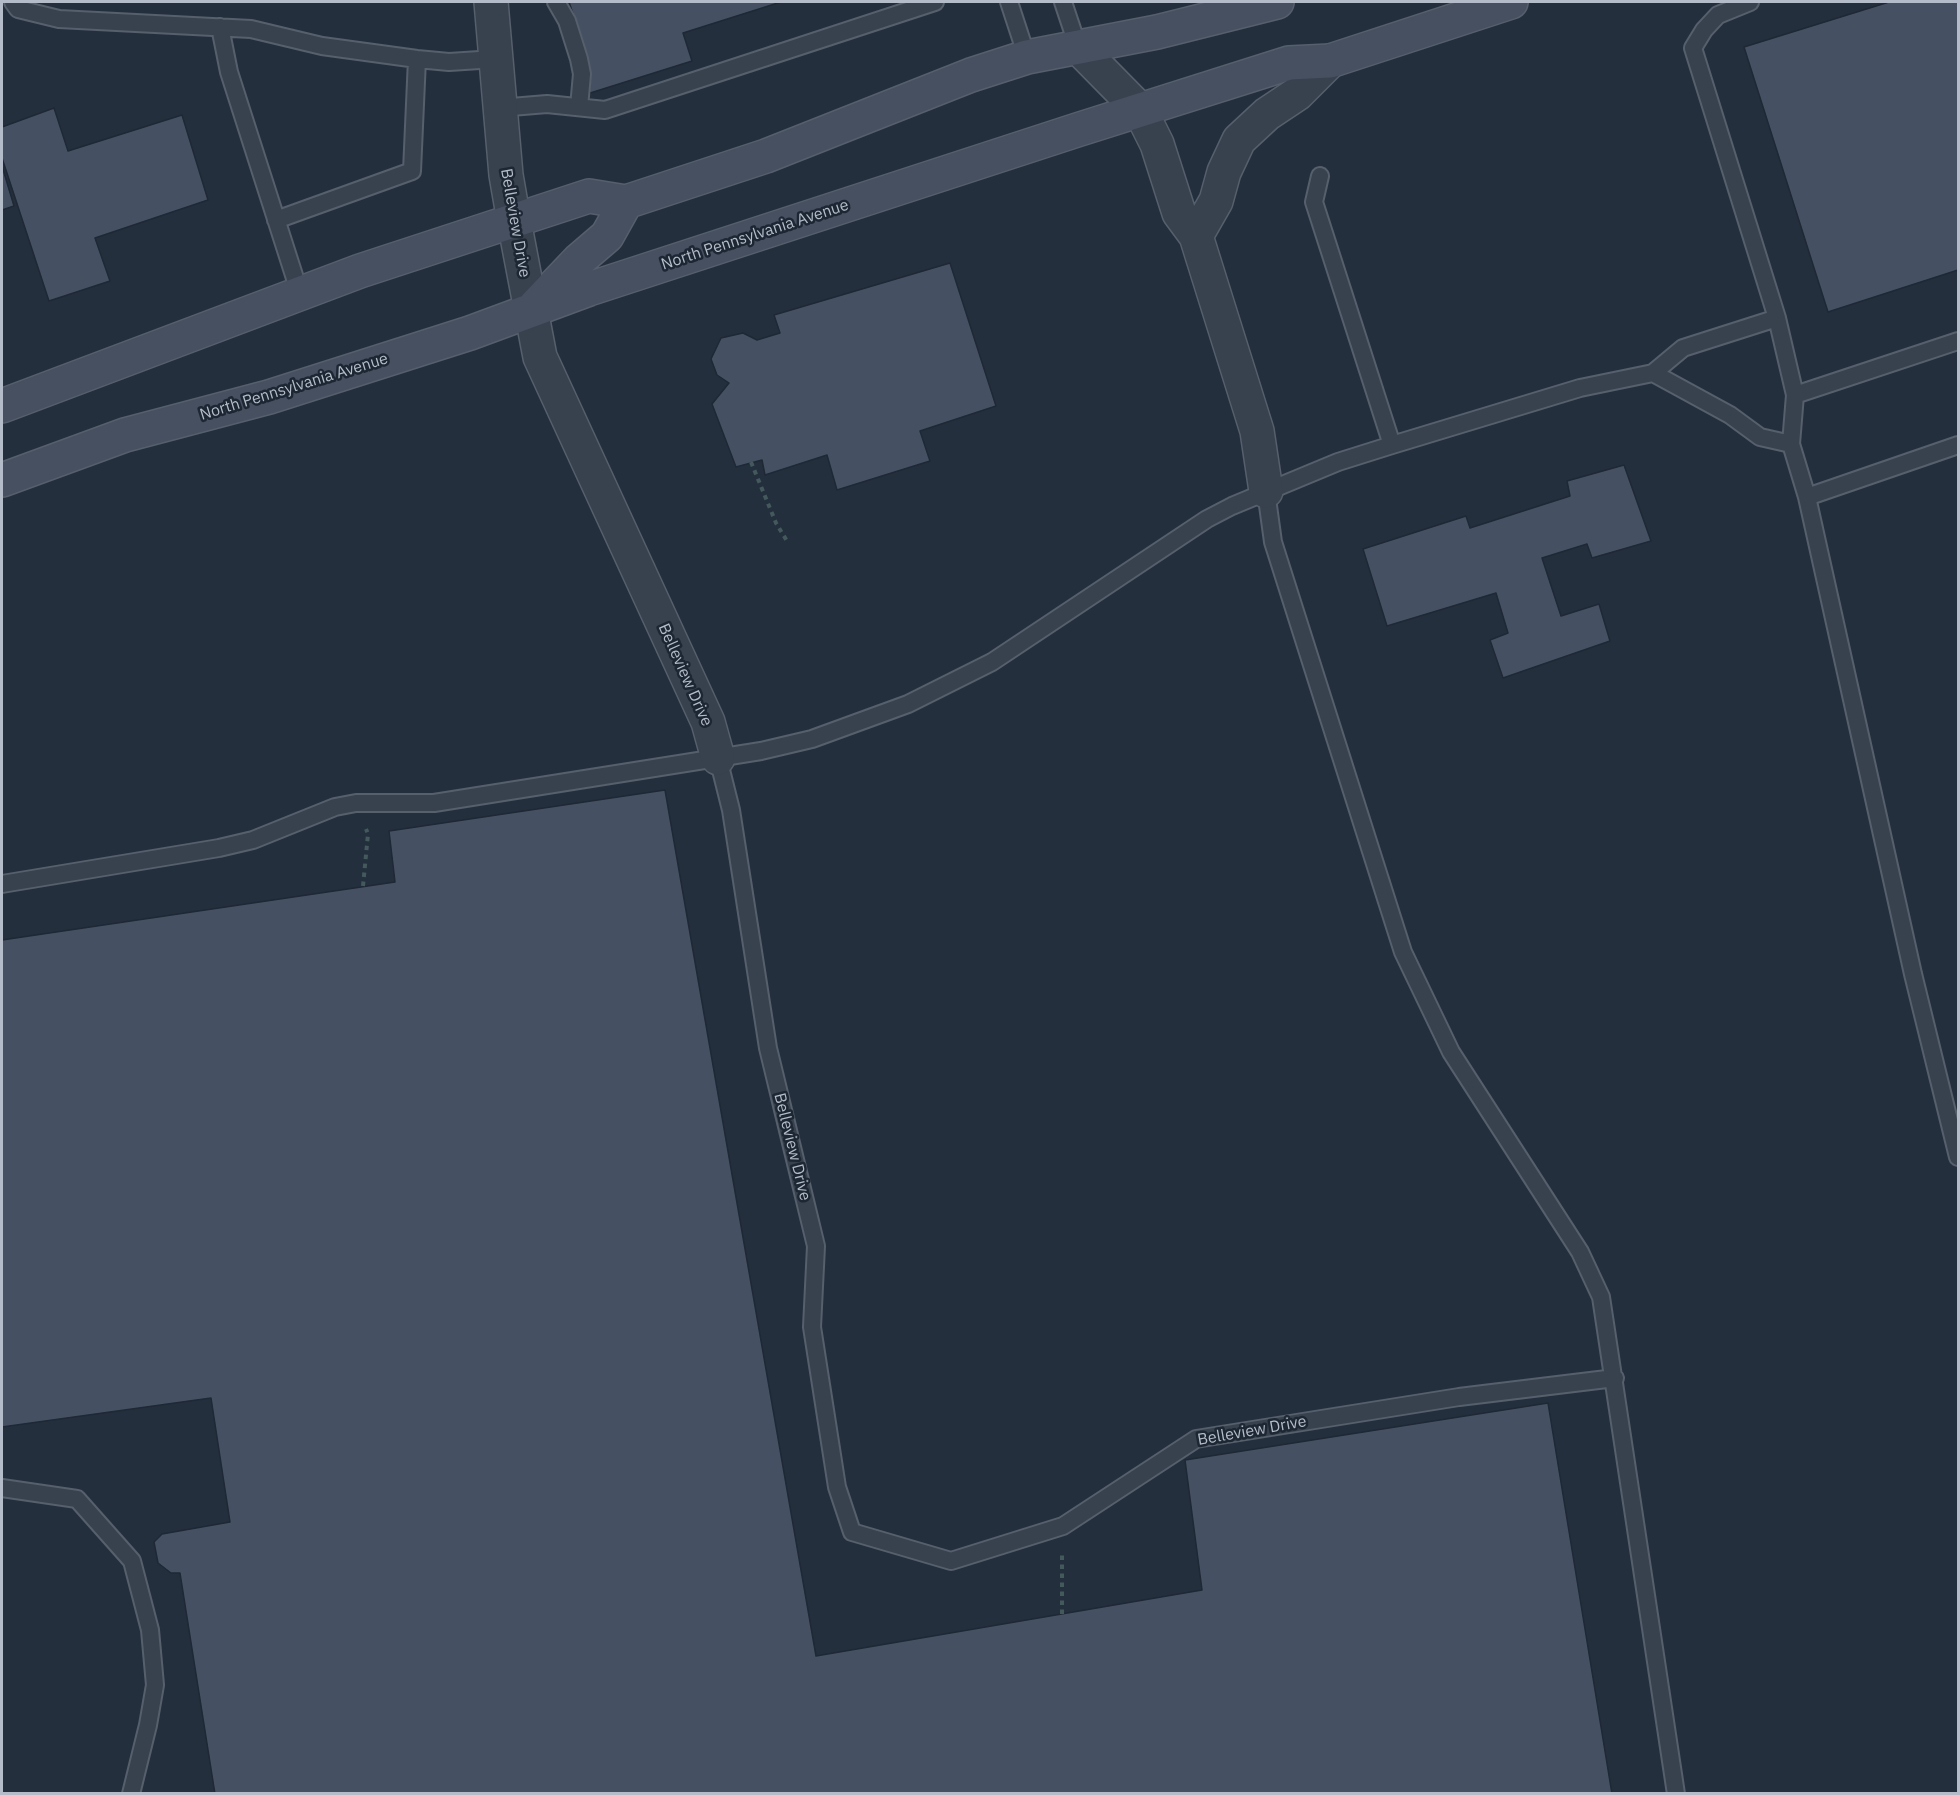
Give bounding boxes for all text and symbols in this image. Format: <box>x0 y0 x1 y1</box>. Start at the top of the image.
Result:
street label: Belleview Drive <box>496 167 534 279</box>
street label: North Pennsylvania Avenue <box>659 196 851 274</box>
street label: North Pennsylvania Avenue <box>198 349 390 425</box>
street label: Belleview Drive <box>654 621 716 729</box>
street label: Belleview Drive <box>769 1091 815 1203</box>
street label: Belleview Drive <box>1196 1412 1308 1450</box>

